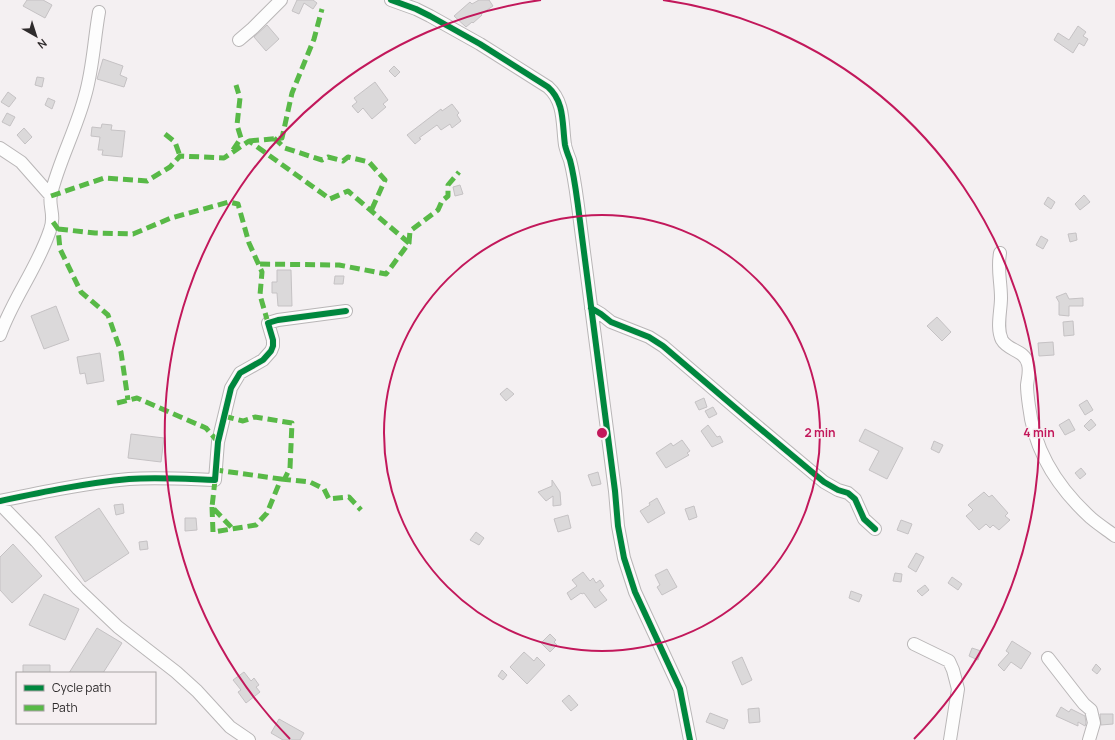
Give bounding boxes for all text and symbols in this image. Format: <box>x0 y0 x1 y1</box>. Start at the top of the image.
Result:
north arrow <box>16 16 56 56</box>
text: N <box>35 36 50 53</box>
text: 2 min <box>804 424 836 441</box>
text: 4 min <box>1023 424 1055 441</box>
centre of rings <box>595 426 609 440</box>
legend <box>16 672 156 724</box>
text: Cycle path <box>52 679 111 696</box>
text: Path <box>52 699 78 716</box>

